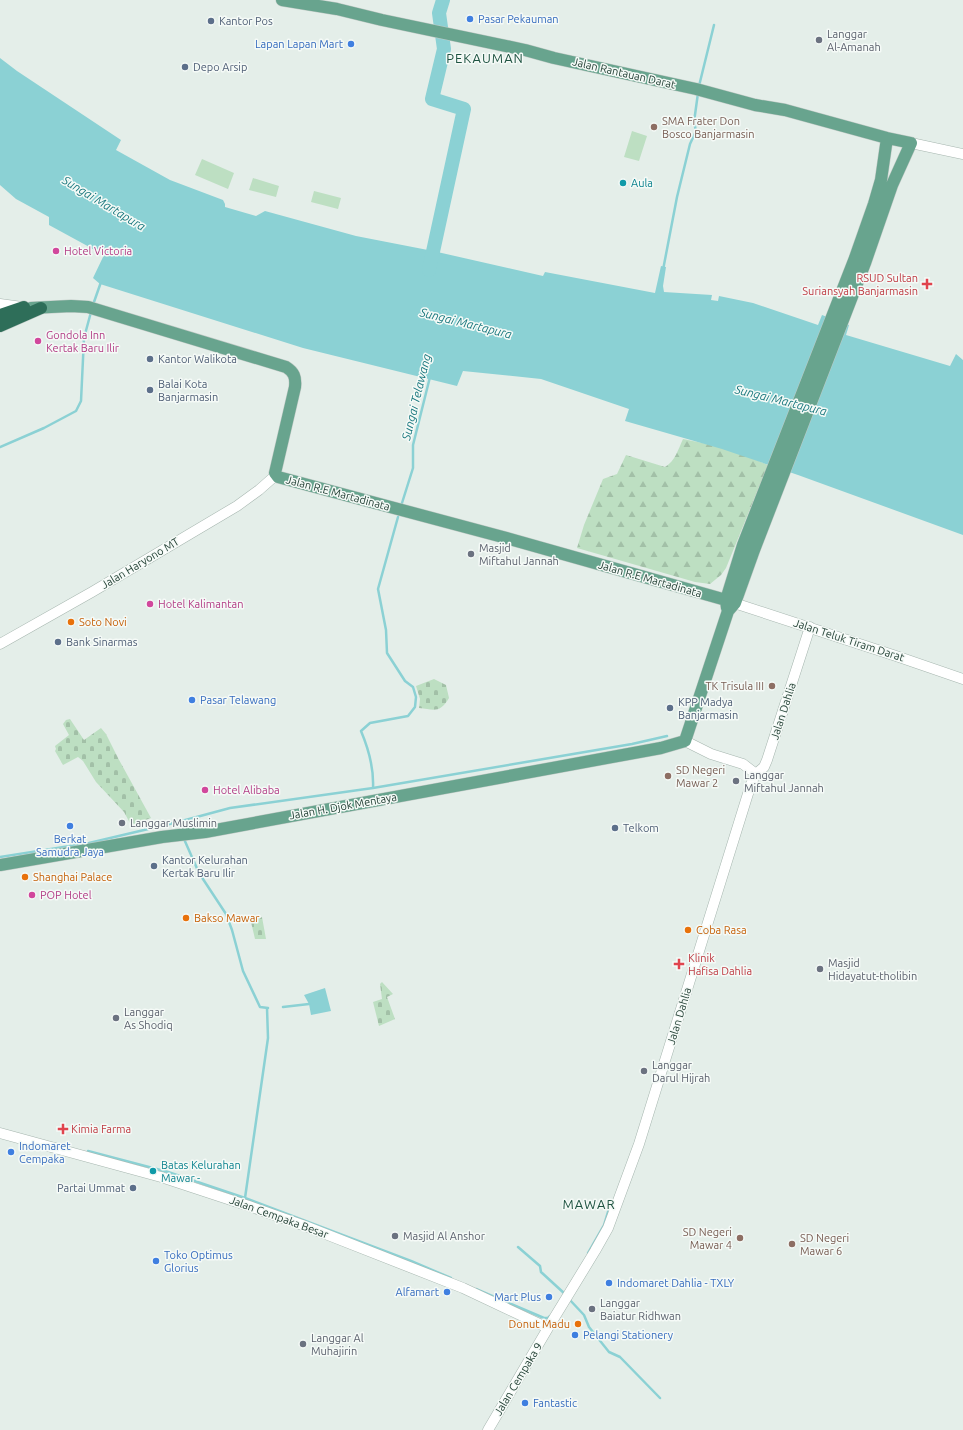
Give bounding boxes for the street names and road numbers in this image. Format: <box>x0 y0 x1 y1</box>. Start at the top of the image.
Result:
street label: Jalan Rantauan Darat <box>571 55 677 91</box>
street label: Jalan R.E Martadinata <box>285 473 391 513</box>
street label: Jalan Haryono MT <box>99 535 181 591</box>
street label: Jalan R.E Martadinata <box>597 558 703 600</box>
street label: Jalan Teluk Tiram Darat <box>792 616 907 664</box>
street label: Jalan Dahlia <box>768 681 798 741</box>
street label: Jalan H. Djok Mentaya <box>288 791 398 821</box>
street label: Jalan Dahlia <box>665 986 693 1046</box>
street label: Jalan Cempaka Besar <box>228 1194 331 1241</box>
street label: Jalan Cempaka 9 <box>492 1340 544 1418</box>

